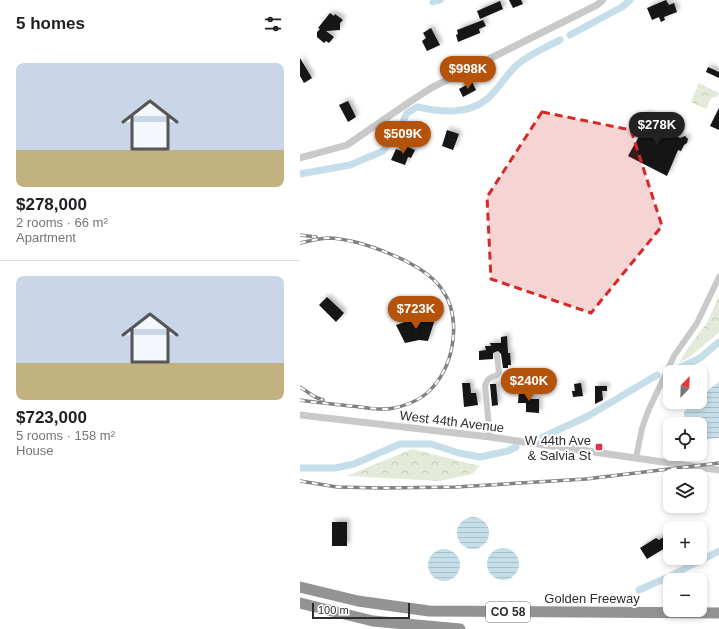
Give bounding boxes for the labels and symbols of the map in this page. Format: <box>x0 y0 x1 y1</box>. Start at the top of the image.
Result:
pin: $998K <box>440 56 496 90</box>
pin: $278K <box>629 112 685 146</box>
pin: $509K <box>375 121 431 155</box>
pin: $723K <box>388 296 444 330</box>
north arrow <box>663 365 707 409</box>
pin: $240K <box>501 368 557 402</box>
street label: West 44th Avenue <box>399 408 505 435</box>
place label: W 44th Ave & Salvia St <box>525 433 591 463</box>
marker: W 44th Ave & Salvia St <box>594 442 604 452</box>
street label: Golden Freeway <box>544 591 640 606</box>
scale bar <box>312 601 410 620</box>
road number: CO 58 <box>486 602 530 622</box>

